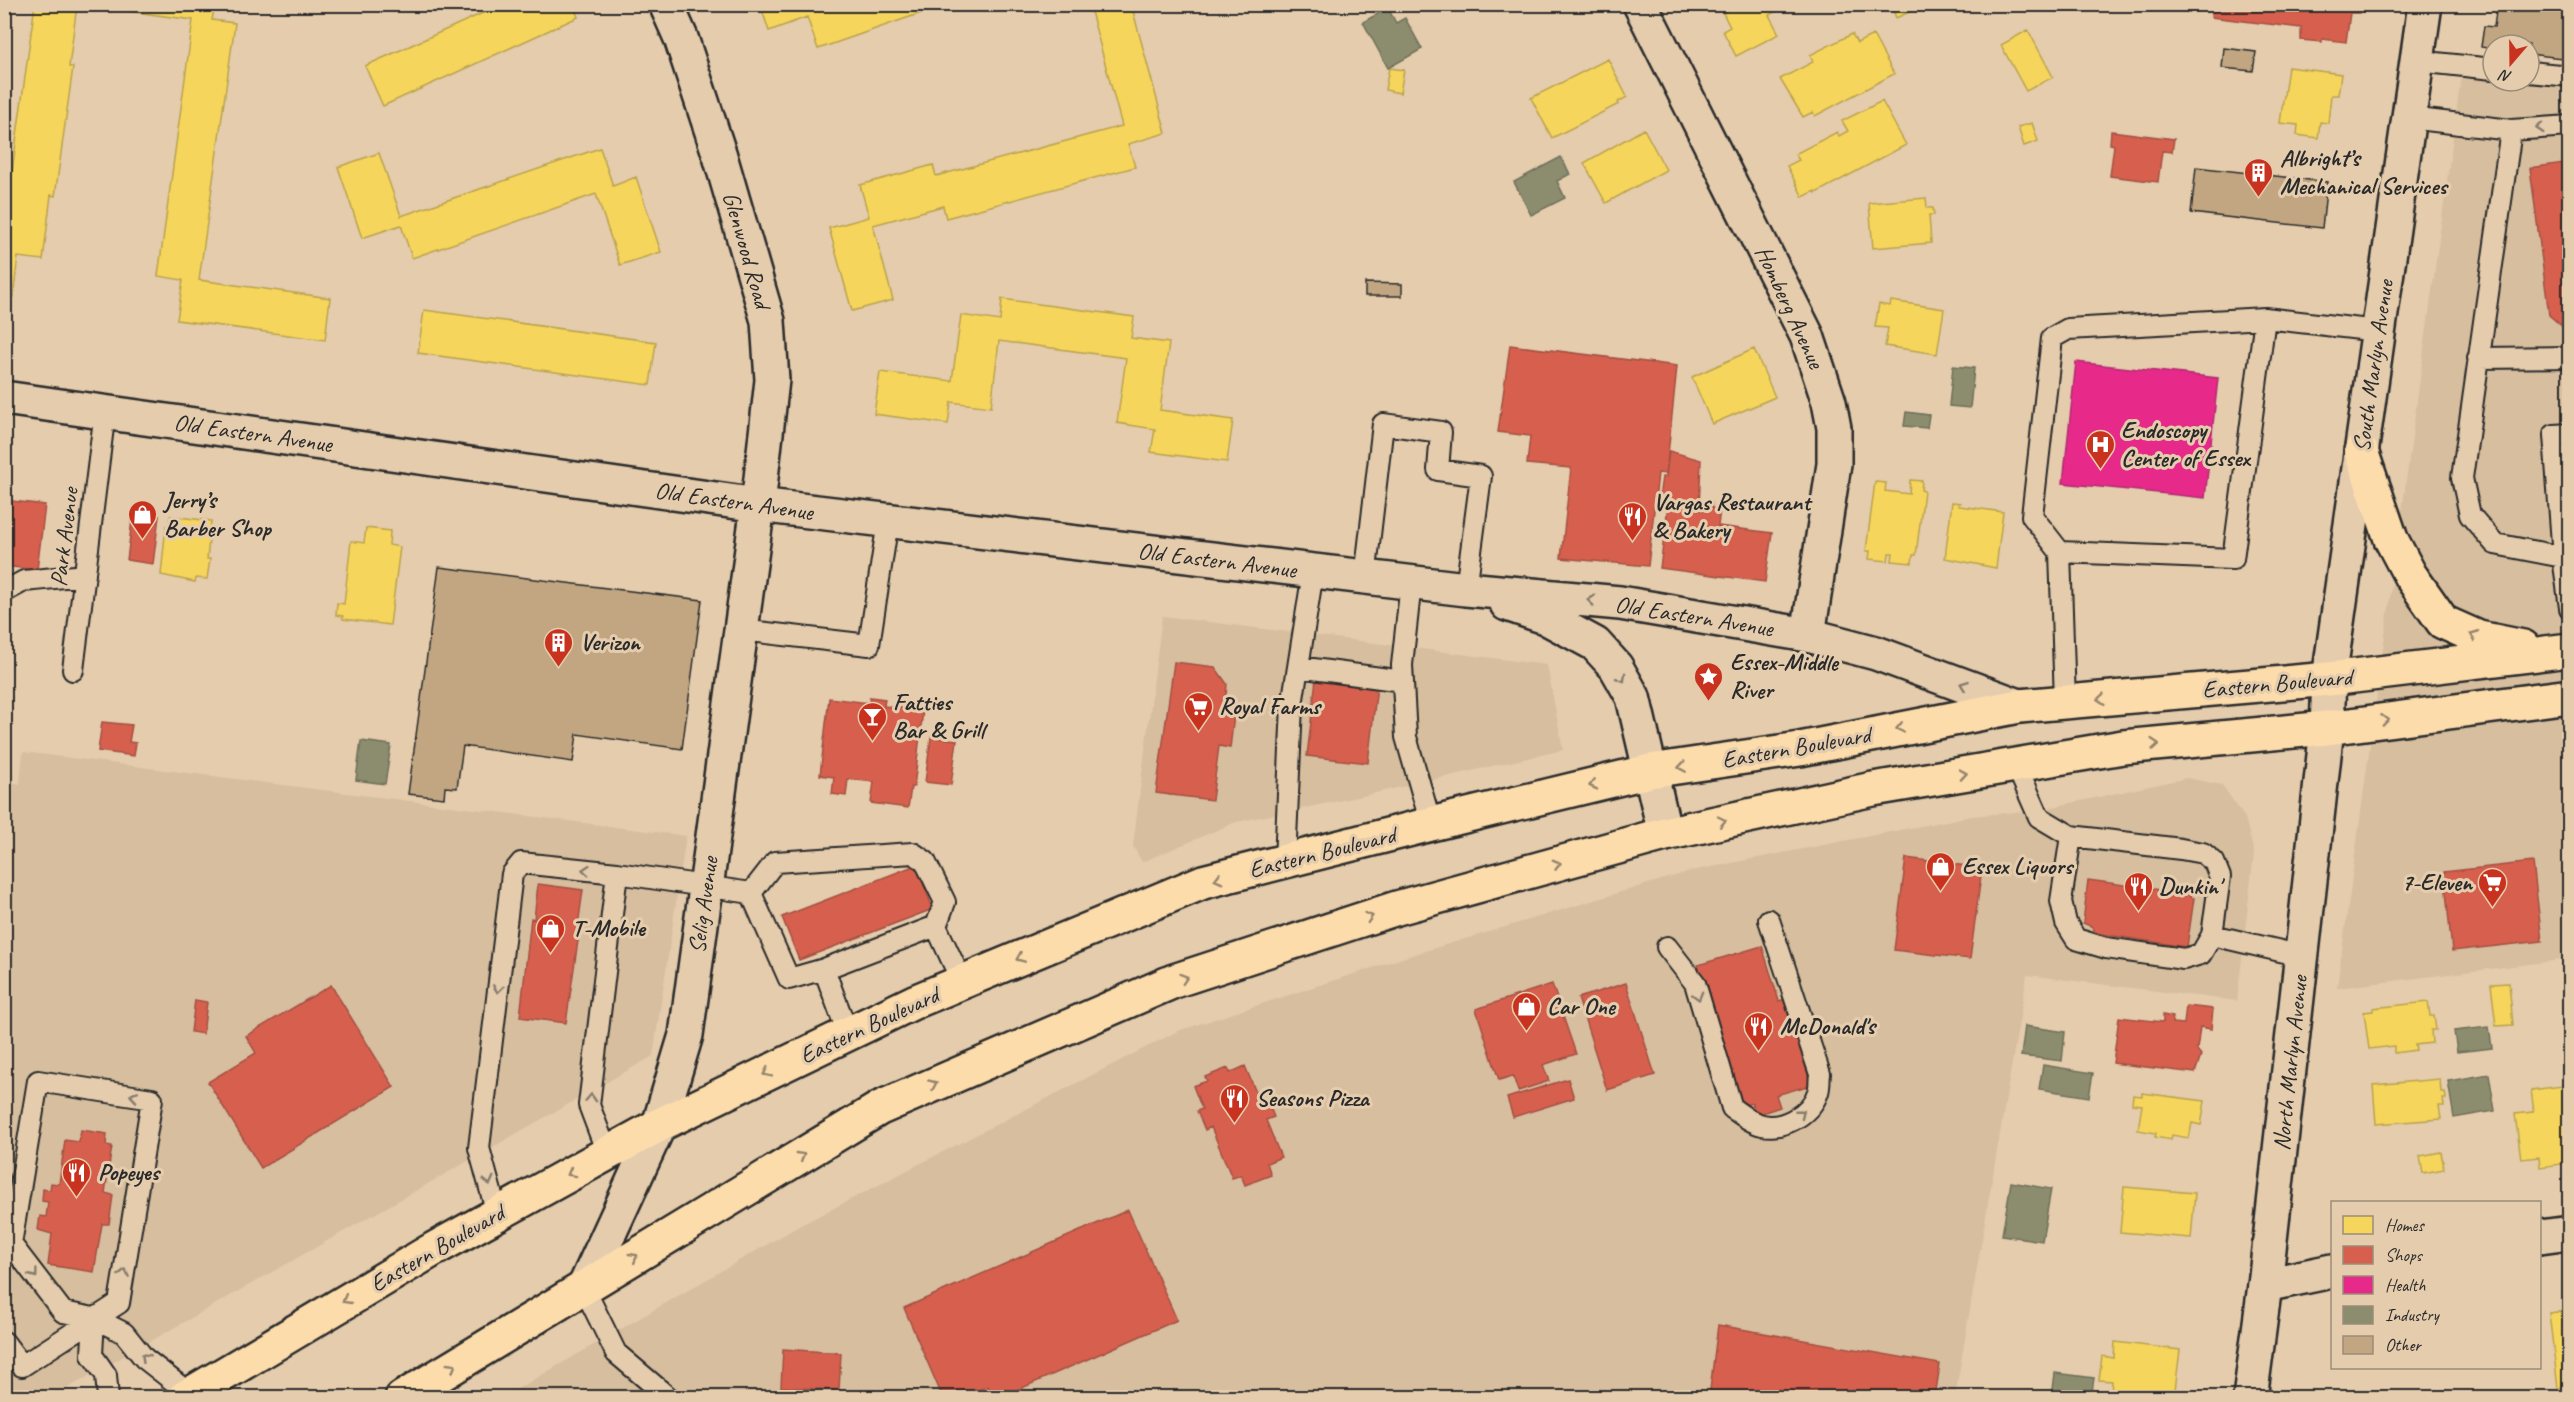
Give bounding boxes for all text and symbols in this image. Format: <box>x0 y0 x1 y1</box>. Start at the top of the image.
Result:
north arrow <box>2481 33 2541 93</box>
text: N <box>2495 64 2514 87</box>
one-way arrow <box>2536 121 2545 134</box>
place label: Albright’s Mechanical Services <box>2280 143 2449 201</box>
building icon: Albright’s Mechanical Services <box>2243 156 2275 198</box>
street label: Glenwood Road <box>716 188 779 315</box>
street label: Homberg Avenue <box>1749 241 1832 375</box>
street label: South Marlyn Avenue <box>2346 276 2400 454</box>
street label: Old Eastern Avenue <box>172 407 336 459</box>
place label: Endoscopy Center of Essex <box>2121 415 2251 473</box>
hospital icon: Endoscopy Center of Essex <box>2084 428 2116 470</box>
street label: Old Eastern Avenue <box>653 475 817 527</box>
street label: Park Avenue <box>43 484 85 588</box>
place label: Jerry’s Barber Shop <box>162 485 272 543</box>
place label: Vargas Restaurant & Bakery <box>1653 487 1813 545</box>
shop icon: Jerry’s Barber Shop <box>127 498 159 540</box>
restaurant icon: Vargas Restaurant & Bakery <box>1616 500 1648 542</box>
street label: Old Eastern Avenue <box>1136 535 1300 585</box>
street label: Old Eastern Avenue <box>1613 589 1777 644</box>
one-way arrow <box>1587 594 1596 607</box>
building icon: Verizon <box>543 626 575 668</box>
place label: Verizon <box>580 627 642 657</box>
one-way arrow <box>2469 630 2480 642</box>
place label: Essex-Middle River <box>1730 647 1840 705</box>
place icon: Essex-Middle River <box>1693 660 1725 702</box>
street label: Eastern Boulevard <box>2201 661 2357 704</box>
one-way arrow <box>1615 672 1626 682</box>
one-way arrow <box>1959 680 1970 693</box>
place label: Fatties Bar & Grill <box>893 687 989 745</box>
supermarket icon: Royal Farms <box>1182 690 1214 732</box>
place label: Royal Farms <box>1219 691 1322 721</box>
one-way arrow <box>2097 692 2106 705</box>
bar icon: Fatties Bar & Grill <box>856 700 888 742</box>
one-way arrow <box>2381 715 2390 727</box>
street label: Eastern Boulevard <box>1720 719 1876 775</box>
one-way arrow <box>1895 721 1905 734</box>
one-way arrow <box>2151 738 2160 751</box>
one-way arrow <box>1677 760 1686 772</box>
one-way arrow <box>1958 768 1967 780</box>
one-way arrow <box>1589 778 1599 791</box>
one-way arrow <box>1717 816 1727 829</box>
street label: Eastern Boulevard <box>1246 818 1402 885</box>
shop icon: Essex Liquors <box>1925 850 1957 892</box>
place label: Essex Liquors <box>1962 851 2075 881</box>
street label: Selig Avenue <box>681 853 725 955</box>
one-way arrow <box>1551 858 1561 871</box>
one-way arrow <box>581 864 591 877</box>
supermarket icon: 7-Eleven <box>2477 866 2509 908</box>
place label: 7-Eleven <box>2401 867 2474 897</box>
restaurant icon: Dunkin' <box>2122 870 2154 912</box>
one-way arrow <box>1213 871 1223 884</box>
place label: Dunkin' <box>2159 871 2226 901</box>
shop icon: T-Mobile <box>535 912 567 954</box>
one-way arrow <box>1363 912 1374 924</box>
place label: T-Mobile <box>572 913 647 943</box>
one-way arrow <box>1016 951 1027 963</box>
street label: North Marlyn Avenue <box>2266 972 2314 1152</box>
one-way arrow <box>1178 973 1189 985</box>
street label: Eastern Boulevard <box>795 978 947 1070</box>
one-way arrow <box>492 984 505 993</box>
shop icon: Car One <box>1510 990 1542 1032</box>
one-way arrow <box>1691 990 1703 1001</box>
place label: Car One <box>1547 991 1617 1021</box>
restaurant icon: McDonald's <box>1743 1010 1775 1052</box>
place label: McDonald's <box>1780 1011 1878 1041</box>
one-way arrow <box>762 1066 773 1078</box>
one-way arrow <box>927 1080 938 1092</box>
restaurant icon: Seasons Pizza <box>1219 1082 1251 1124</box>
place label: Seasons Pizza <box>1256 1083 1371 1113</box>
one-way arrow <box>130 1090 140 1103</box>
one-way arrow <box>584 1093 597 1102</box>
one-way arrow <box>1794 1110 1805 1121</box>
one-way arrow <box>795 1151 805 1163</box>
restaurant icon: Popeyes <box>61 1156 93 1198</box>
place label: Popeyes <box>98 1157 161 1187</box>
one-way arrow <box>567 1166 577 1177</box>
one-way arrow <box>481 1176 494 1186</box>
street label: Eastern Boulevard <box>365 1196 512 1298</box>
legend <box>2331 1201 2541 1369</box>
text: Homes <box>2385 1214 2425 1236</box>
text: Shops <box>2385 1244 2424 1266</box>
one-way arrow <box>628 1253 638 1265</box>
one-way arrow <box>27 1267 38 1278</box>
one-way arrow <box>117 1269 129 1278</box>
text: Health <box>2385 1274 2426 1296</box>
one-way arrow <box>342 1293 352 1305</box>
text: Industry <box>2385 1304 2440 1326</box>
text: Other <box>2385 1334 2422 1356</box>
one-way arrow <box>141 1354 152 1365</box>
one-way arrow <box>446 1363 456 1375</box>

